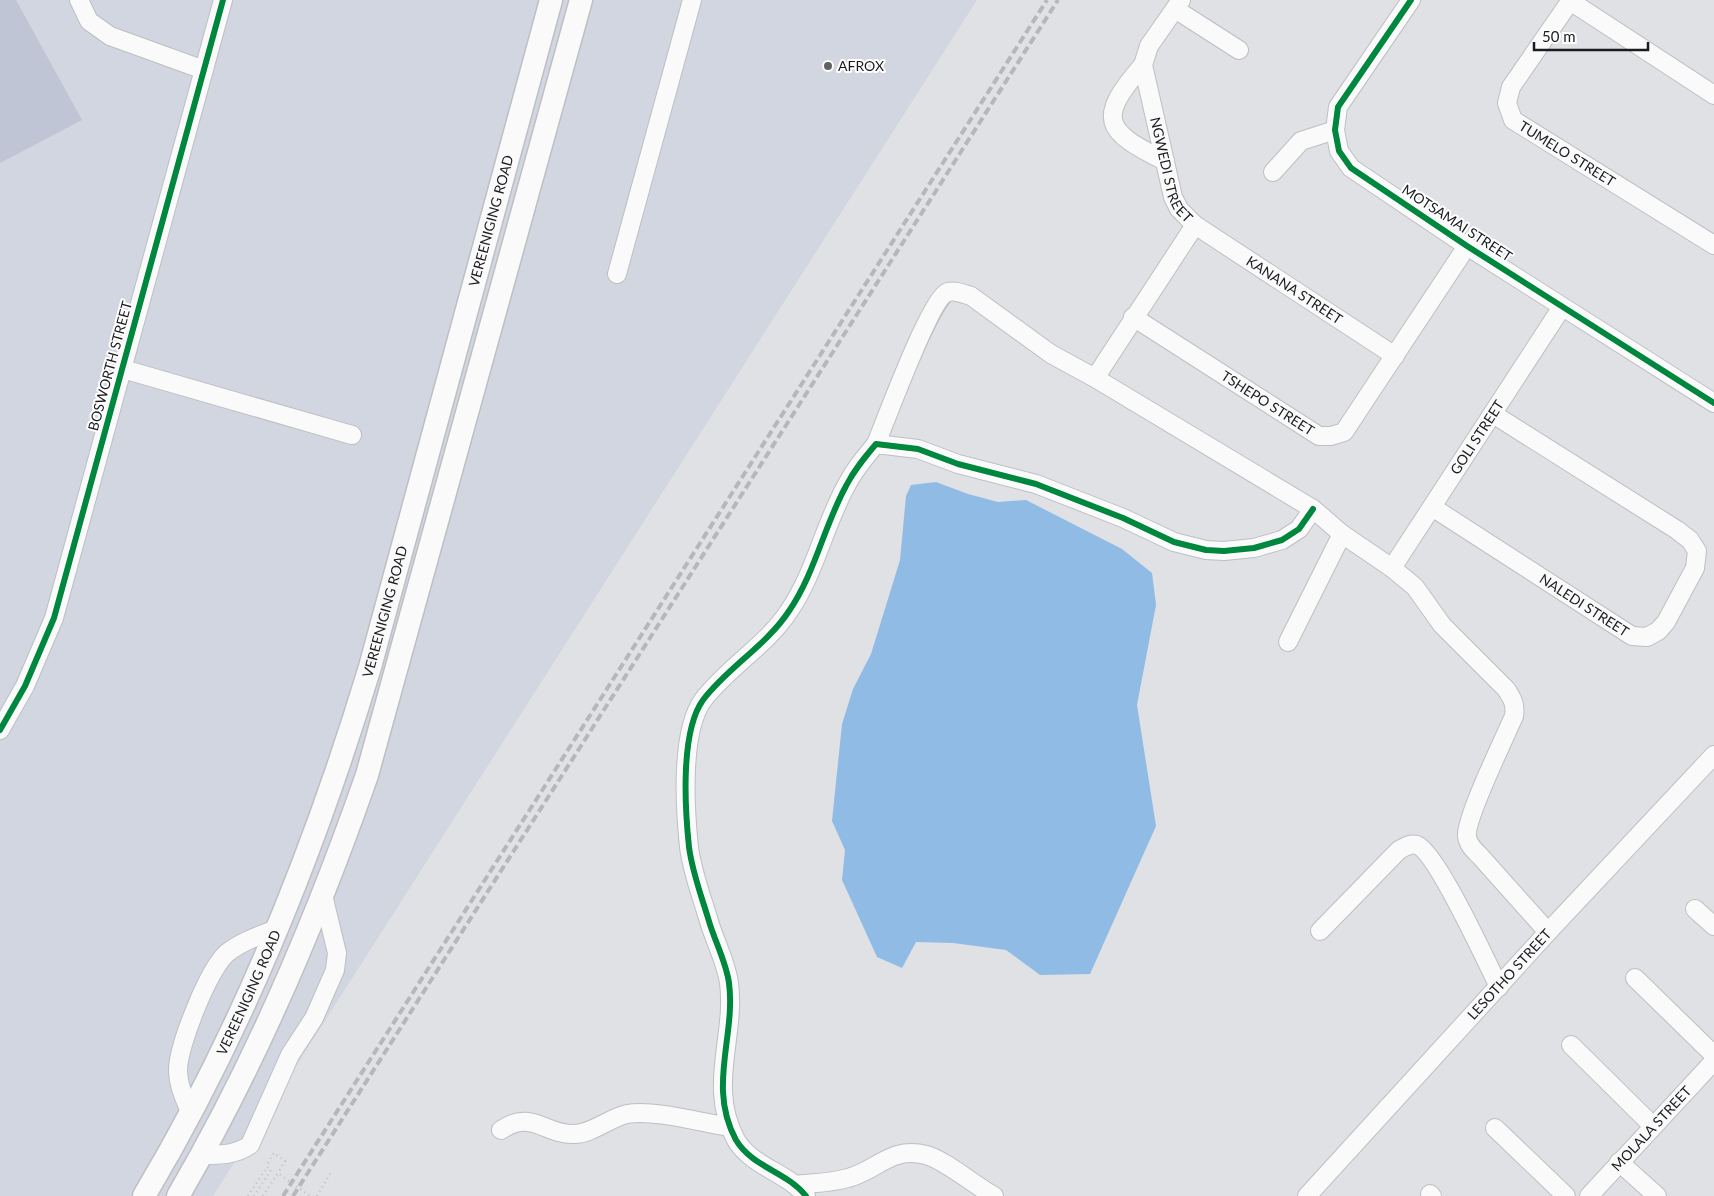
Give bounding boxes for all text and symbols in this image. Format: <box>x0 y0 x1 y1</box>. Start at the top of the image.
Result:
scale bar <box>1534 20 1648 52</box>
text: 50 m <box>1542 27 1576 45</box>
place label: AFROX <box>838 57 884 74</box>
marker: AFROX <box>822 60 834 72</box>
street label: NGWEDI STREET <box>1147 115 1197 226</box>
street label: TUMELO STREET <box>1516 117 1619 190</box>
street label: VEREENIGING ROAD <box>465 153 517 288</box>
street label: MOTSAMAI STREET <box>1399 181 1516 265</box>
street label: KANANA STREET <box>1243 252 1346 328</box>
street label: BOSWORTH STREET <box>84 299 135 433</box>
street label: TSHEPO STREET <box>1218 367 1318 439</box>
street label: GOLI STREET <box>1446 396 1508 477</box>
street label: VEREENIGING ROAD <box>358 544 410 679</box>
street label: NALEDI STREET <box>1537 570 1633 640</box>
street label: LESOTHO STREET <box>1463 925 1555 1023</box>
street label: VEREENIGING ROAD <box>213 927 284 1058</box>
street label: MOLALA STREET <box>1608 1082 1695 1174</box>

